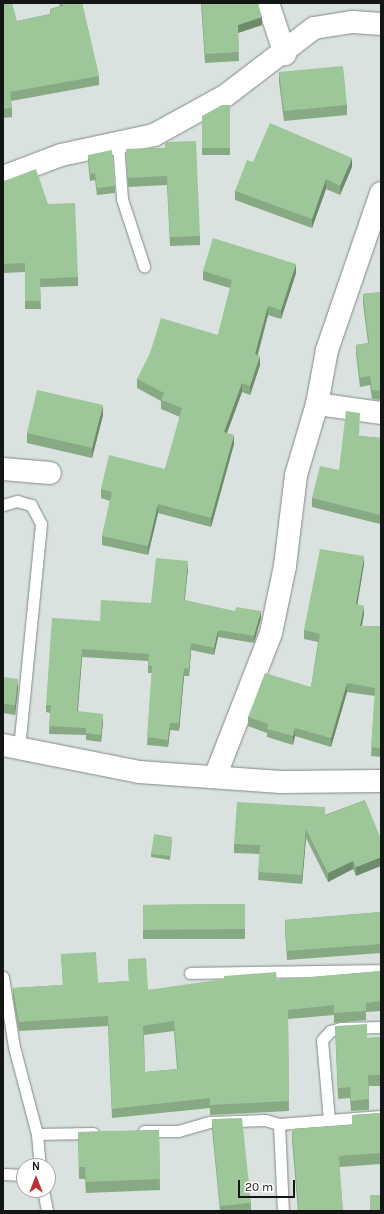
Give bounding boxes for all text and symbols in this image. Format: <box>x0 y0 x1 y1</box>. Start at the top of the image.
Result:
north arrow <box>16 1158 56 1198</box>
text: N <box>32 1160 40 1173</box>
scale bar <box>240 1172 297 1198</box>
text: 20 m <box>245 1180 273 1194</box>

